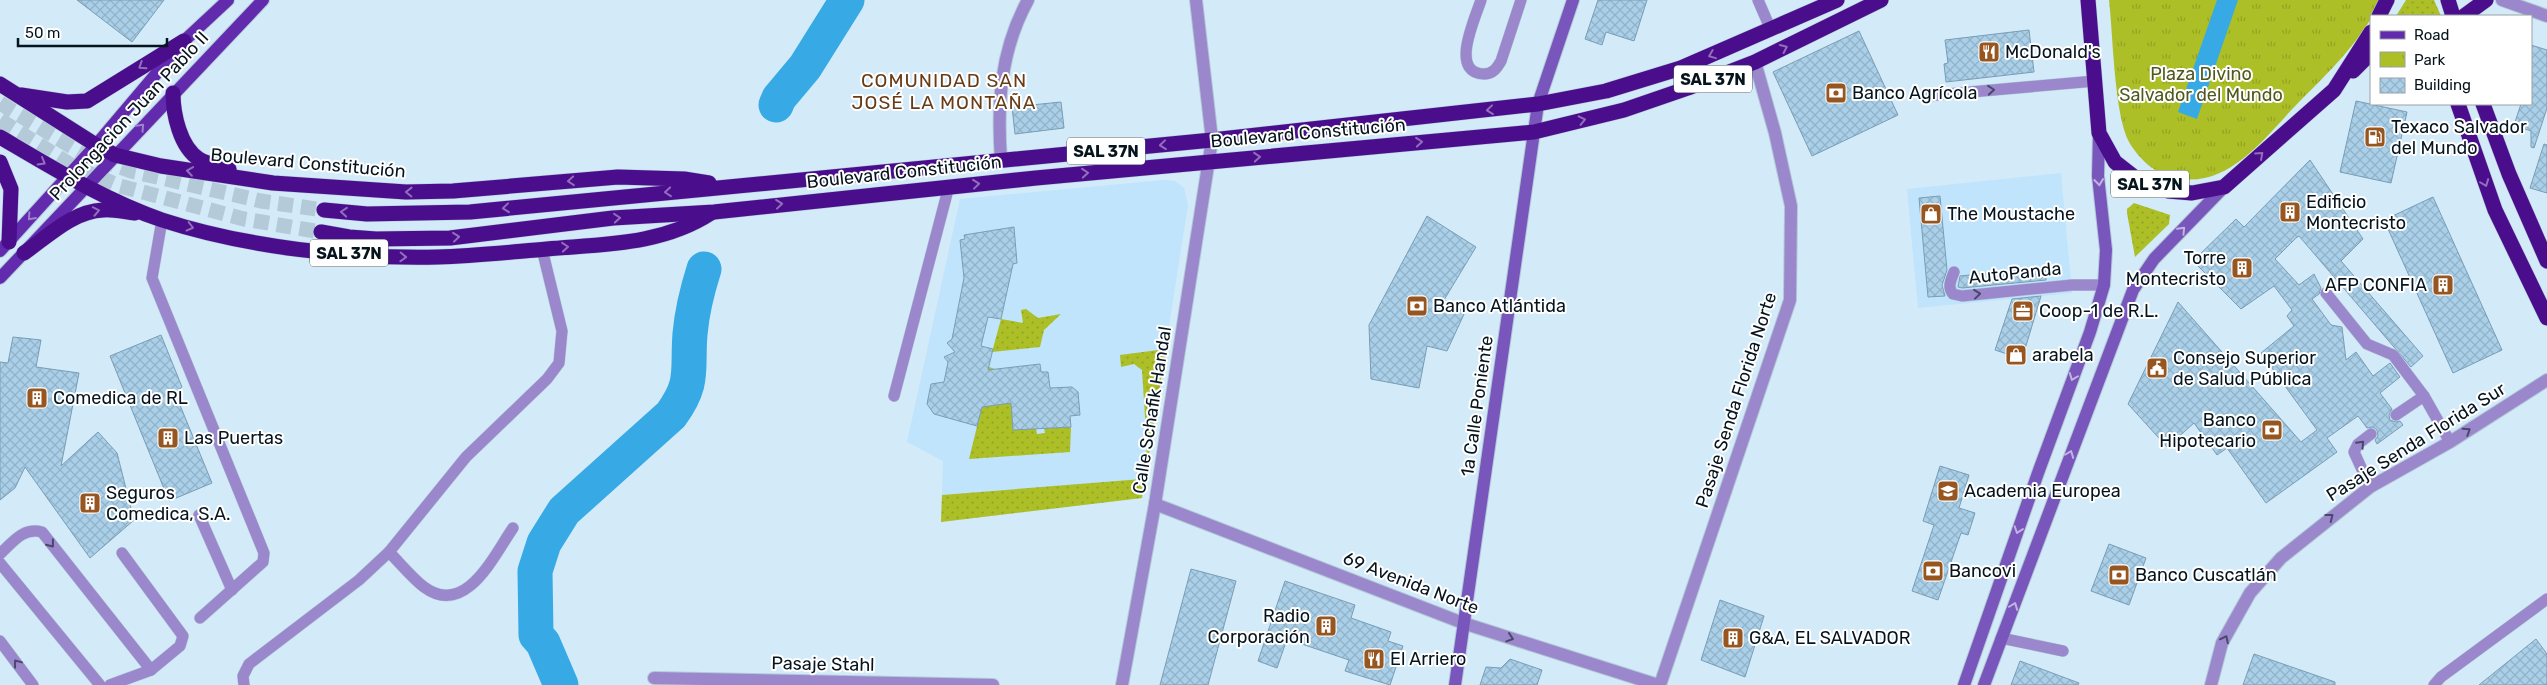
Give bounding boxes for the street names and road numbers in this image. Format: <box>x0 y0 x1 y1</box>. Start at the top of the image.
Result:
street label: Prolongacion Juan Pablo II <box>45 27 213 205</box>
road number: SAL 37N <box>1674 66 1752 92</box>
street label: Boulevard Constitución <box>1209 114 1407 152</box>
road number: SAL 37N <box>1067 138 1145 164</box>
street label: Boulevard Constitución <box>209 144 407 182</box>
street label: Boulevard Constitución <box>805 151 1003 193</box>
road number: SAL 37N <box>2111 170 2189 198</box>
road number: SAL 37N <box>310 240 388 266</box>
street label: AutoPanda <box>1968 257 2062 289</box>
street label: Pasaje Senda Florida Norte <box>1691 290 1781 510</box>
street label: Calle Schafik Handal <box>1128 325 1176 495</box>
street label: 1a Calle Poniente <box>1456 334 1498 478</box>
street label: Pasaje Senda Florida Sur <box>2322 378 2510 506</box>
street label: 69 Avenida Norte <box>1340 547 1482 619</box>
street label: Pasaje Stahl <box>771 652 875 676</box>

